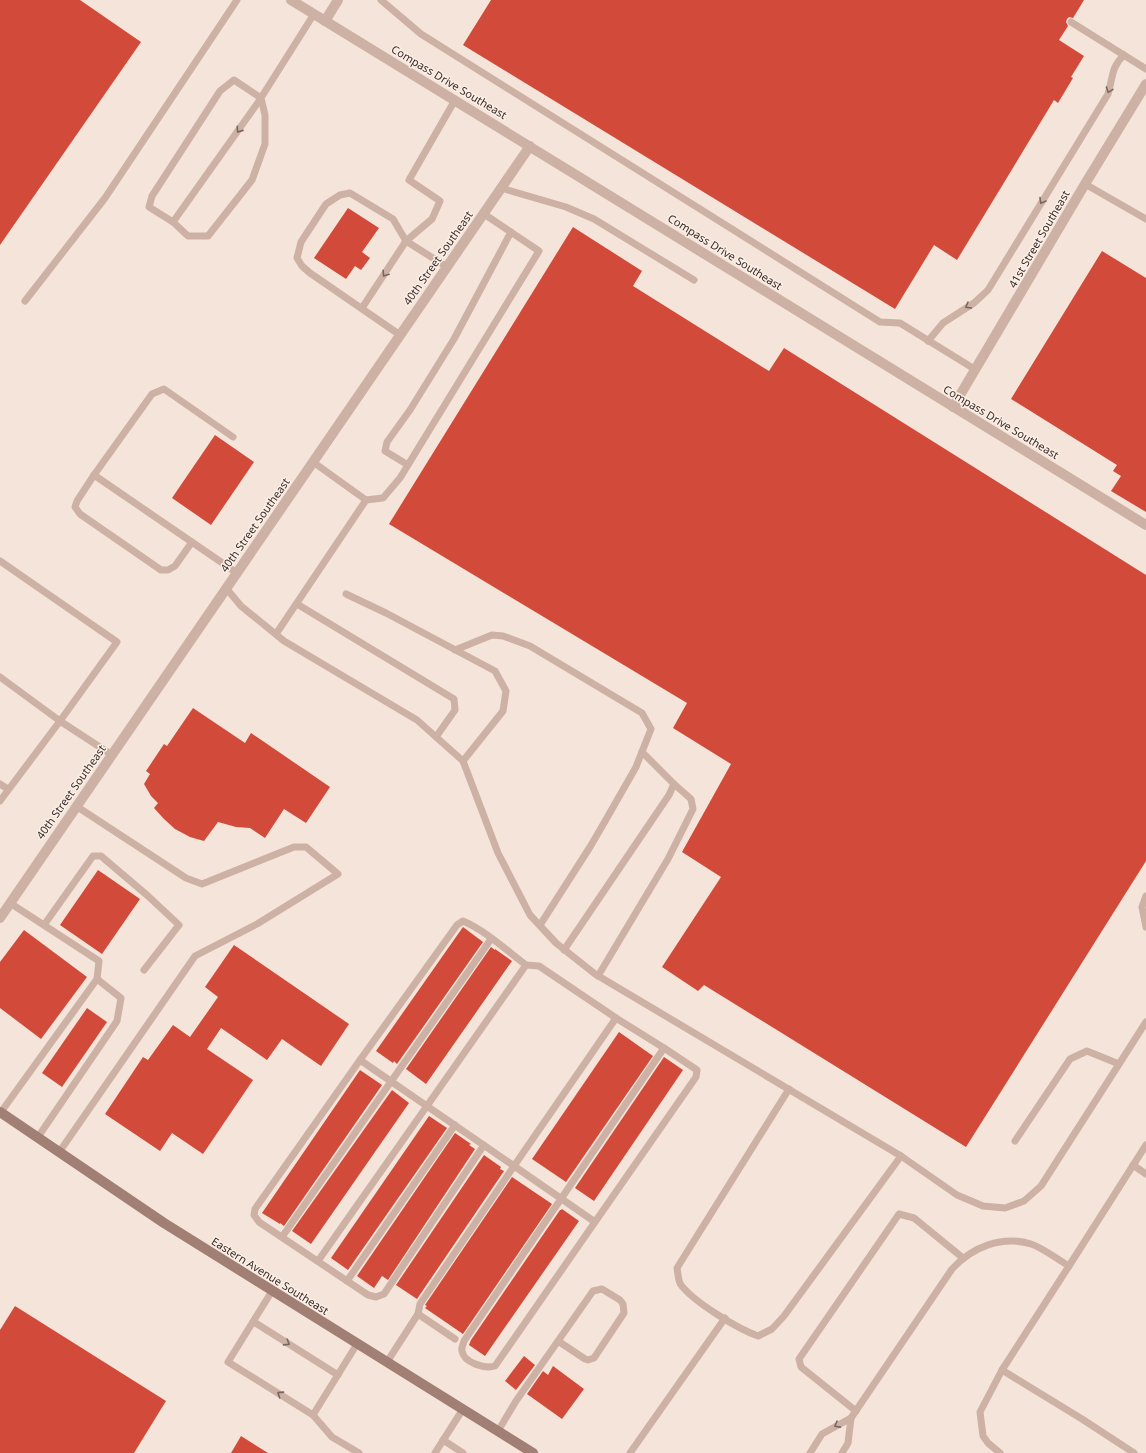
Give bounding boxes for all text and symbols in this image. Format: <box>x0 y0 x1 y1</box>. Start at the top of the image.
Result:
street label: Compass Drive Southeast <box>389 41 510 122</box>
one-way arrow <box>1106 86 1114 93</box>
one-way arrow <box>236 126 244 133</box>
street label: 41st Street Southeast <box>1005 187 1073 290</box>
one-way arrow <box>1039 197 1047 204</box>
street label: 40th Street Southeast <box>399 208 476 308</box>
street label: Compass Drive Southeast <box>665 210 785 293</box>
one-way arrow <box>382 269 389 276</box>
one-way arrow <box>965 302 972 309</box>
street label: Compass Drive Southeast <box>941 381 1062 462</box>
street label: 40th Street Southeast <box>216 475 293 575</box>
street label: 40th Street Southeast <box>32 742 109 842</box>
street label: Eastern Avenue Southeast <box>209 1233 332 1318</box>
one-way arrow <box>283 1338 290 1345</box>
one-way arrow <box>277 1391 284 1399</box>
one-way arrow <box>834 1421 841 1428</box>

